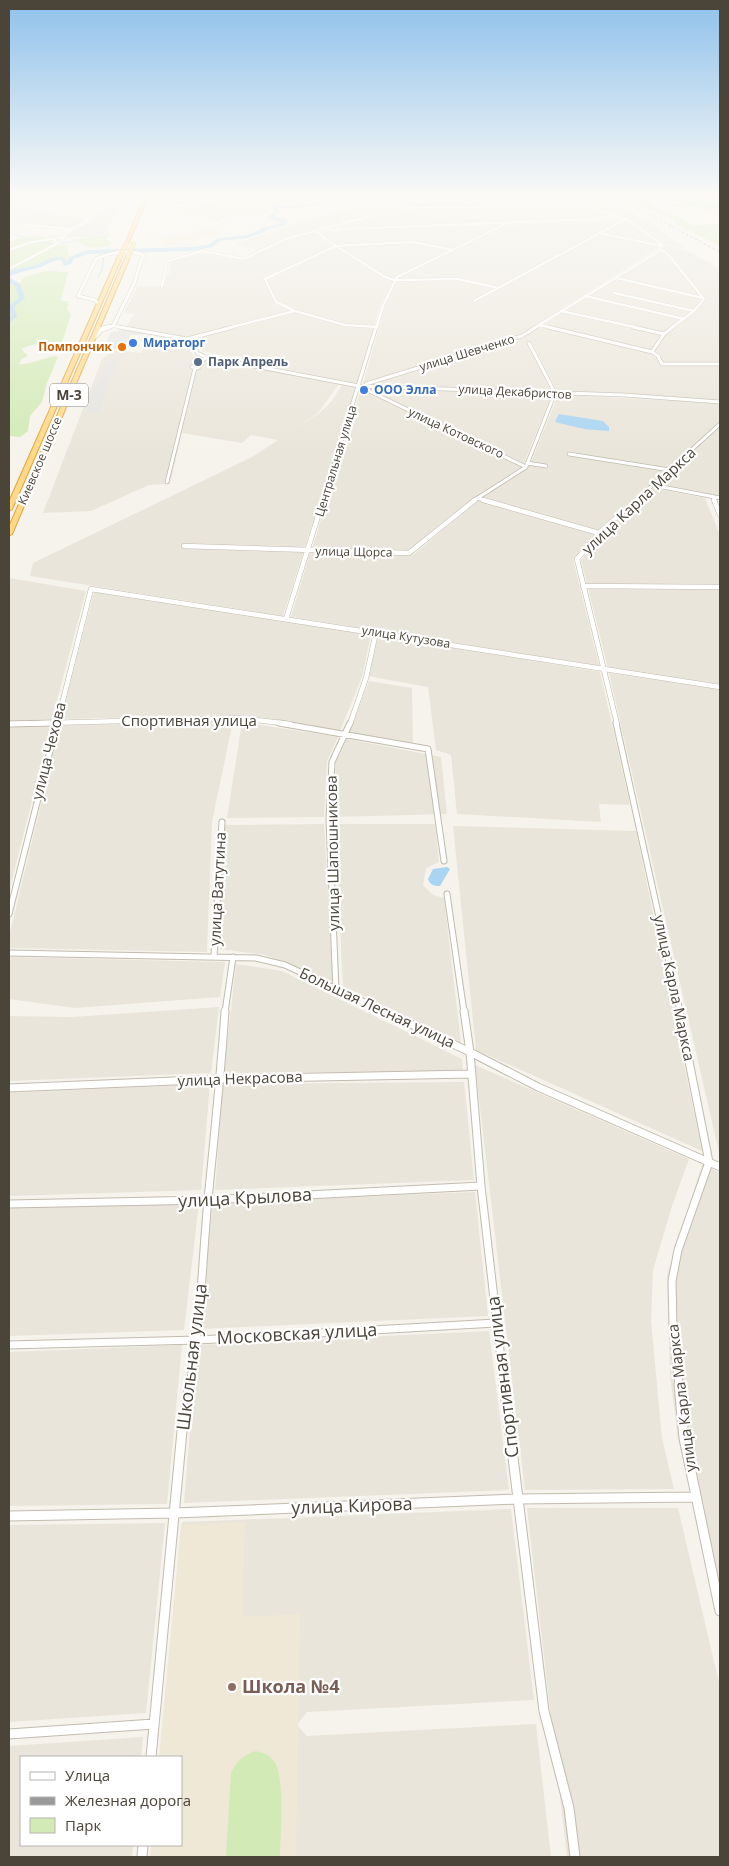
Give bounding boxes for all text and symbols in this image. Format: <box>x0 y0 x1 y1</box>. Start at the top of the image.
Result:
street label: улица Шевченко <box>417 330 517 375</box>
place label: Мираторг <box>143 334 205 351</box>
marker: Мираторг <box>127 337 139 349</box>
place label: Помпончик <box>38 338 113 355</box>
marker: Помпончик <box>116 341 128 353</box>
place label: Парк Апрель <box>208 353 288 370</box>
marker: Парк Апрель <box>192 356 204 368</box>
street label: улица Декабристов <box>458 380 572 403</box>
place label: ООО Элла <box>374 381 436 398</box>
road number: М-3 <box>50 384 88 406</box>
marker: ООО Элла <box>358 384 370 396</box>
street label: Центральная улица <box>311 403 361 519</box>
street label: улица Котовского <box>406 403 507 462</box>
street label: Киевское шоссе <box>13 414 66 507</box>
street label: улица Карла Маркса <box>577 442 700 558</box>
street label: улица Щорса <box>315 542 393 561</box>
street label: улица Кутузова <box>361 621 452 652</box>
street label: улица Чехова <box>26 700 70 802</box>
street label: Спортивная улица <box>121 710 257 730</box>
street label: улица Шапошникова <box>321 775 343 931</box>
street label: улица Ватутина <box>204 831 230 947</box>
street label: улица Карла Маркса <box>650 913 700 1063</box>
street label: Большая Лесная улица <box>297 962 458 1052</box>
street label: улица Некрасова <box>177 1066 303 1090</box>
street label: улица Крылова <box>177 1182 312 1212</box>
street label: Школьная улица <box>170 1282 212 1432</box>
street label: Спортивная улица <box>480 1295 524 1459</box>
street label: Московская улица <box>216 1317 378 1349</box>
street label: улица Карла Маркса <box>662 1323 700 1473</box>
street label: улица Кирова <box>291 1491 413 1519</box>
place label: Школа №4 <box>242 1674 340 1698</box>
marker: Школа №4 <box>226 1681 238 1693</box>
legend <box>20 1756 182 1846</box>
text: Улица <box>65 1765 110 1785</box>
text: Железная дорога <box>65 1790 191 1810</box>
text: Парк <box>65 1815 101 1835</box>

